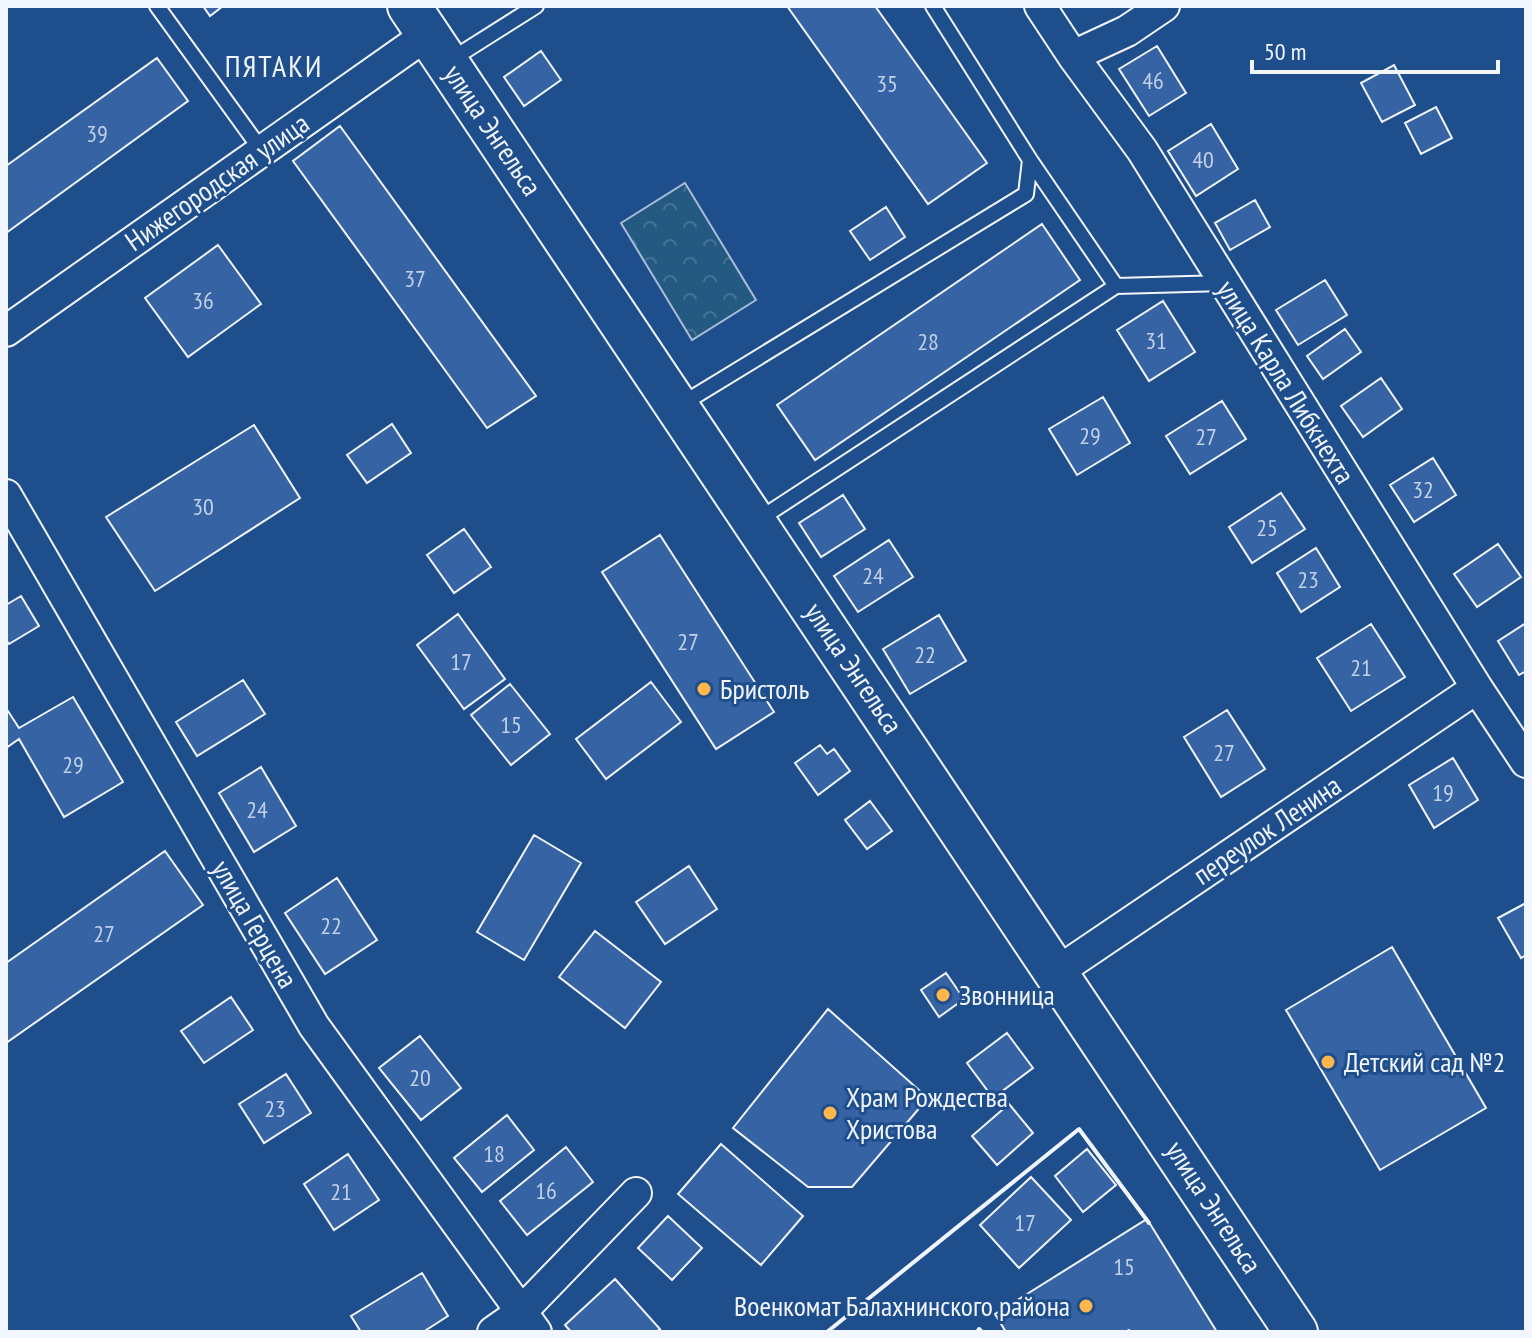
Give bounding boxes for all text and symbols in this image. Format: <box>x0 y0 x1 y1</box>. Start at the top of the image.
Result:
scale bar <box>1252 24 1498 74</box>
text: 50 m <box>1264 36 1306 67</box>
district label: ПЯТАКИ <box>225 46 323 85</box>
street label: улица Энгельса <box>436 57 551 202</box>
house number: 46 <box>1142 65 1164 96</box>
house number: 35 <box>876 68 898 99</box>
street label: Нижегородская улица <box>117 104 316 259</box>
house number: 39 <box>86 118 108 149</box>
house number: 40 <box>1192 144 1214 175</box>
house number: 37 <box>404 263 426 294</box>
street label: улица Карла Либкнехта <box>1209 273 1364 490</box>
house number: 36 <box>192 285 214 316</box>
house number: 31 <box>1145 325 1167 356</box>
house number: 28 <box>917 326 939 357</box>
house number: 29 <box>1079 420 1101 451</box>
house number: 27 <box>1195 421 1217 452</box>
house number: 32 <box>1412 474 1434 505</box>
house number: 30 <box>192 491 214 522</box>
house number: 25 <box>1256 512 1278 543</box>
house number: 24 <box>862 560 884 591</box>
house number: 23 <box>1297 564 1319 595</box>
street label: улица Энгельса <box>797 595 912 740</box>
house number: 27 <box>677 626 699 657</box>
house number: 22 <box>914 639 936 670</box>
house number: 17 <box>450 646 472 677</box>
house number: 21 <box>1350 652 1372 683</box>
place label: Бристоль <box>720 670 809 707</box>
marker: Бристоль <box>695 680 713 698</box>
house number: 15 <box>500 709 522 740</box>
house number: 27 <box>1213 737 1235 768</box>
house number: 29 <box>62 749 84 780</box>
street label: переулок Ленина <box>1186 766 1348 893</box>
house number: 19 <box>1432 777 1454 808</box>
house number: 24 <box>246 794 268 825</box>
street label: улица Герцена <box>204 853 307 994</box>
house number: 22 <box>320 910 342 941</box>
house number: 27 <box>93 918 115 949</box>
place label: Звонница <box>959 976 1055 1013</box>
marker: Звонница <box>934 986 952 1004</box>
place label: Детский сад №2 <box>1344 1043 1505 1080</box>
marker: Детский сад №2 <box>1319 1053 1337 1071</box>
house number: 20 <box>409 1062 431 1093</box>
place label: Храм Рождества Христова <box>846 1078 1008 1147</box>
house number: 23 <box>264 1093 286 1124</box>
marker: Храм Рождества Христова <box>821 1104 839 1122</box>
street label: улица Энгельса <box>1158 1134 1271 1280</box>
house number: 18 <box>483 1138 505 1169</box>
house number: 16 <box>535 1175 557 1206</box>
house number: 21 <box>330 1176 352 1207</box>
house number: 17 <box>1014 1207 1036 1238</box>
house number: 15 <box>1113 1251 1135 1282</box>
place label: Военкомат Балахнинского района <box>734 1287 1070 1324</box>
marker: Военкомат Балахнинского района <box>1077 1297 1095 1315</box>

